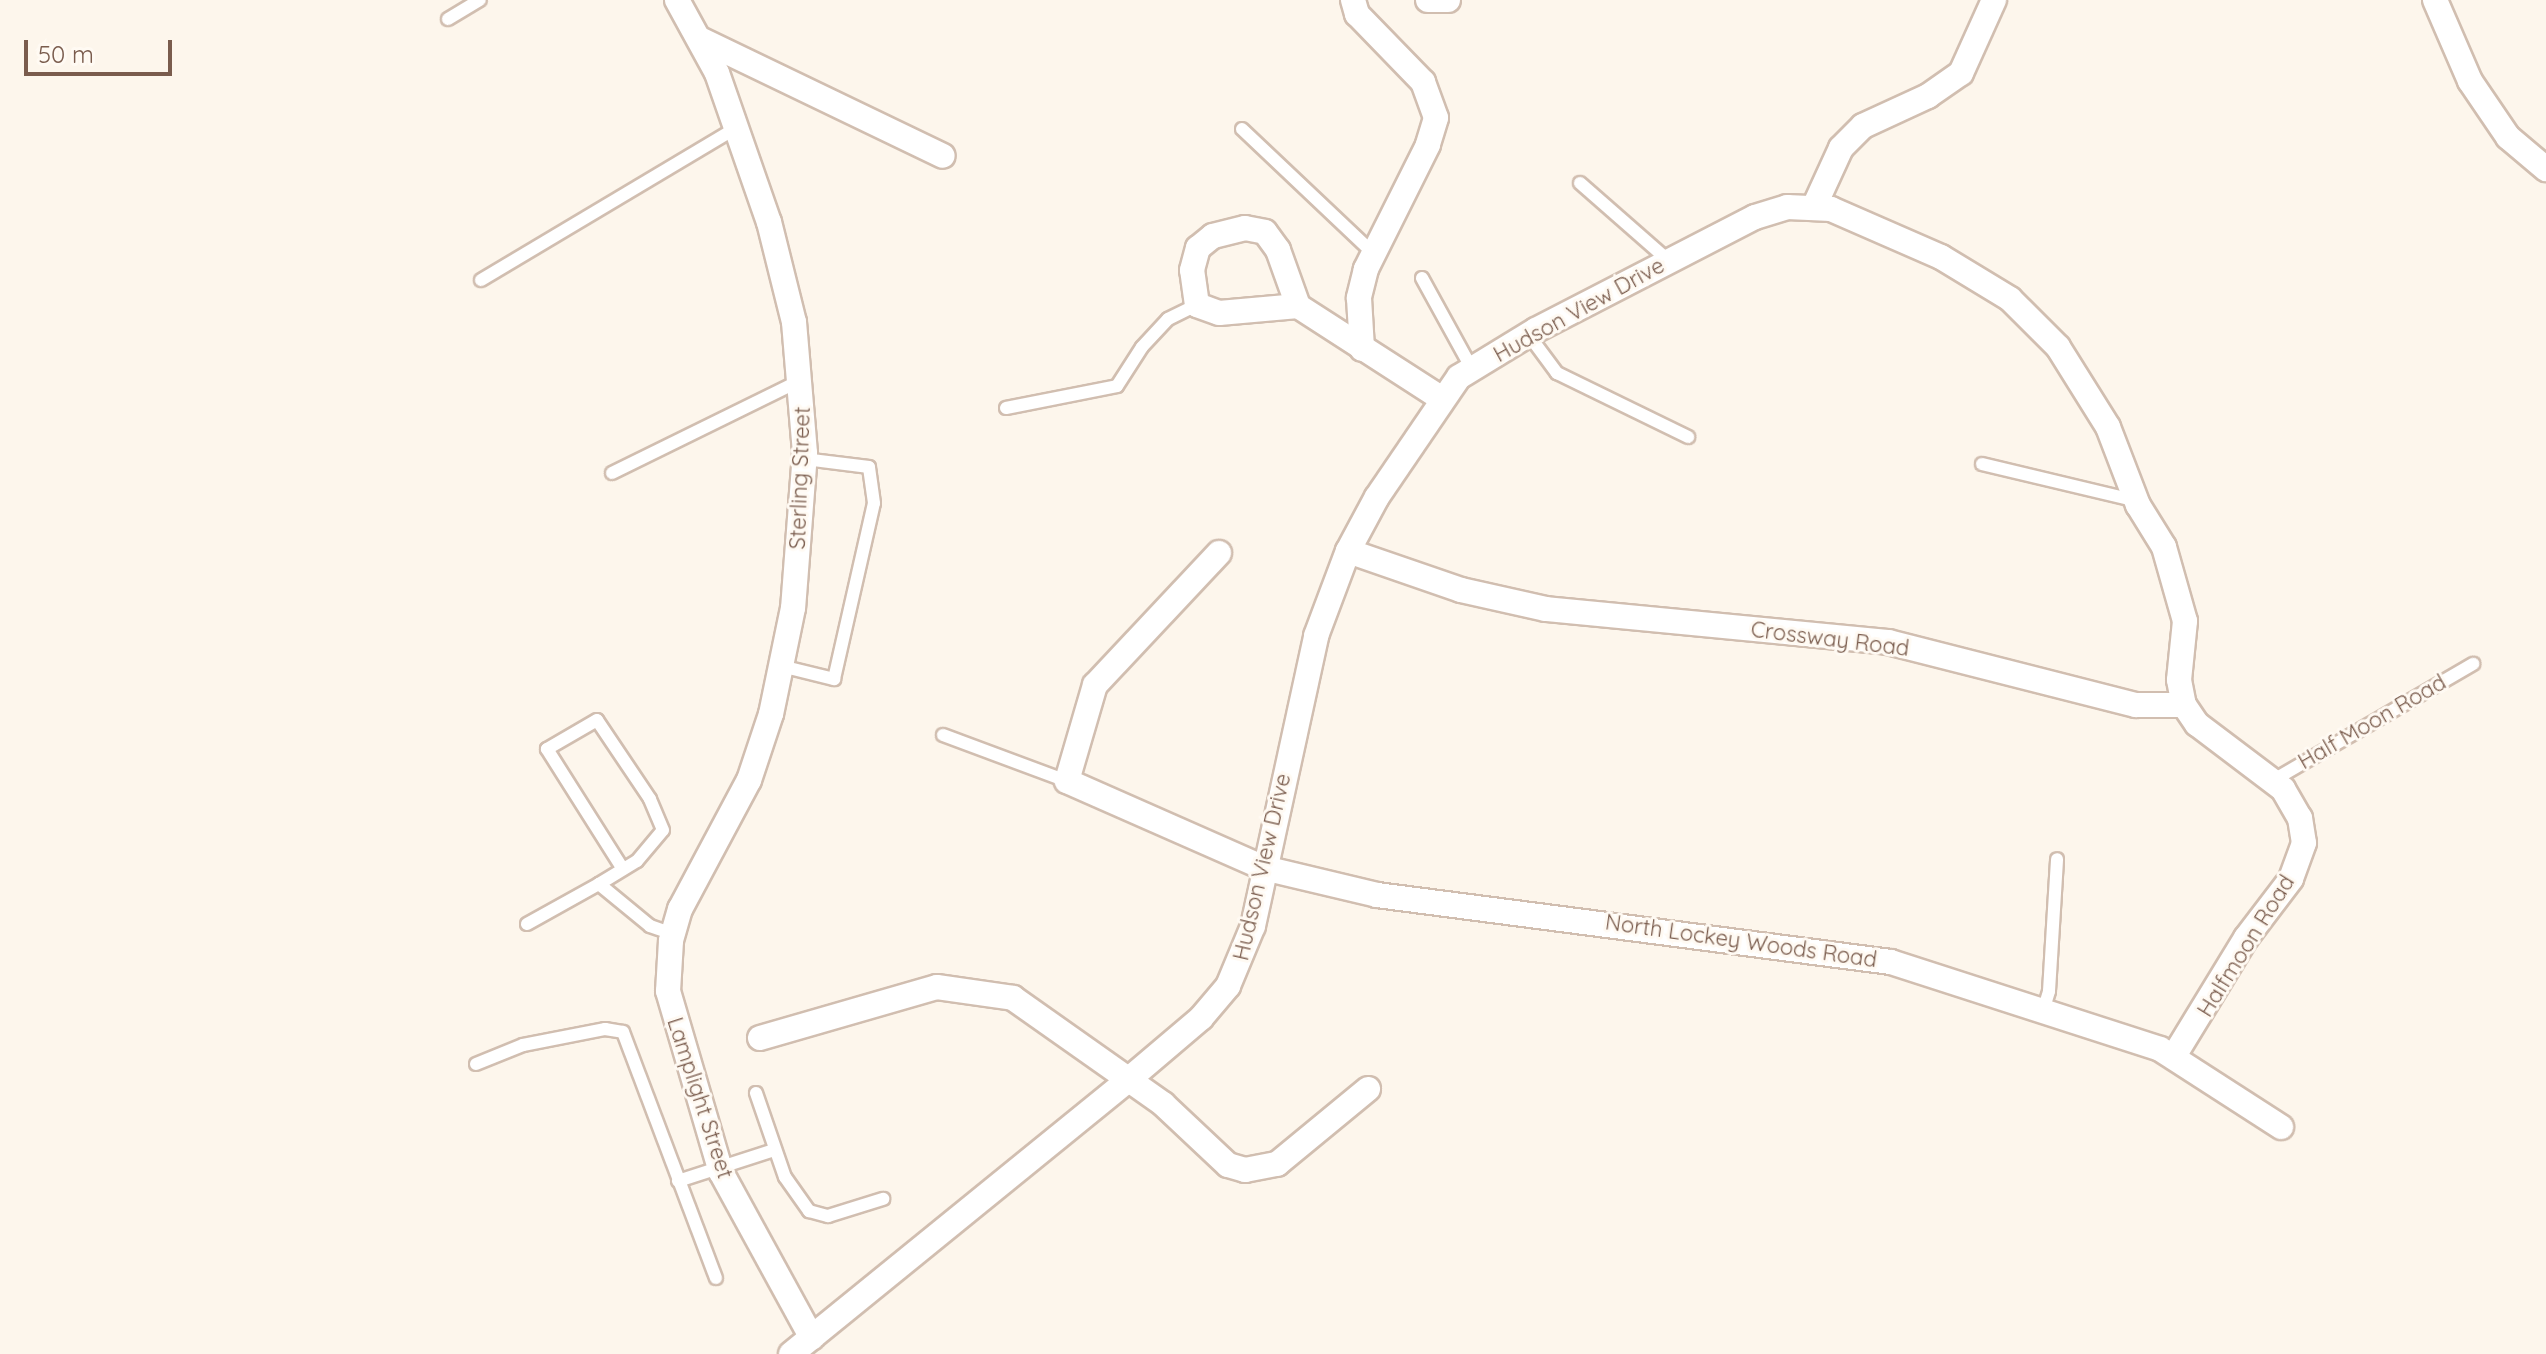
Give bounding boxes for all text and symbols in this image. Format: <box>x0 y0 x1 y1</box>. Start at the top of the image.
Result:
scale bar <box>28 24 176 74</box>
text: 50 m <box>38 39 94 69</box>
street label: Hudson View Drive <box>1489 252 1669 368</box>
street label: Sterling Street <box>784 406 816 550</box>
street label: Crossway Road <box>1749 616 1911 662</box>
street label: Half Moon Road <box>2293 669 2451 775</box>
street label: Hudson View Drive <box>1228 771 1296 963</box>
street label: Halfmoon Road <box>2192 870 2300 1022</box>
street label: North Lockey Woods Road <box>1604 909 1878 973</box>
street label: Lamplight Street <box>661 1014 739 1182</box>

